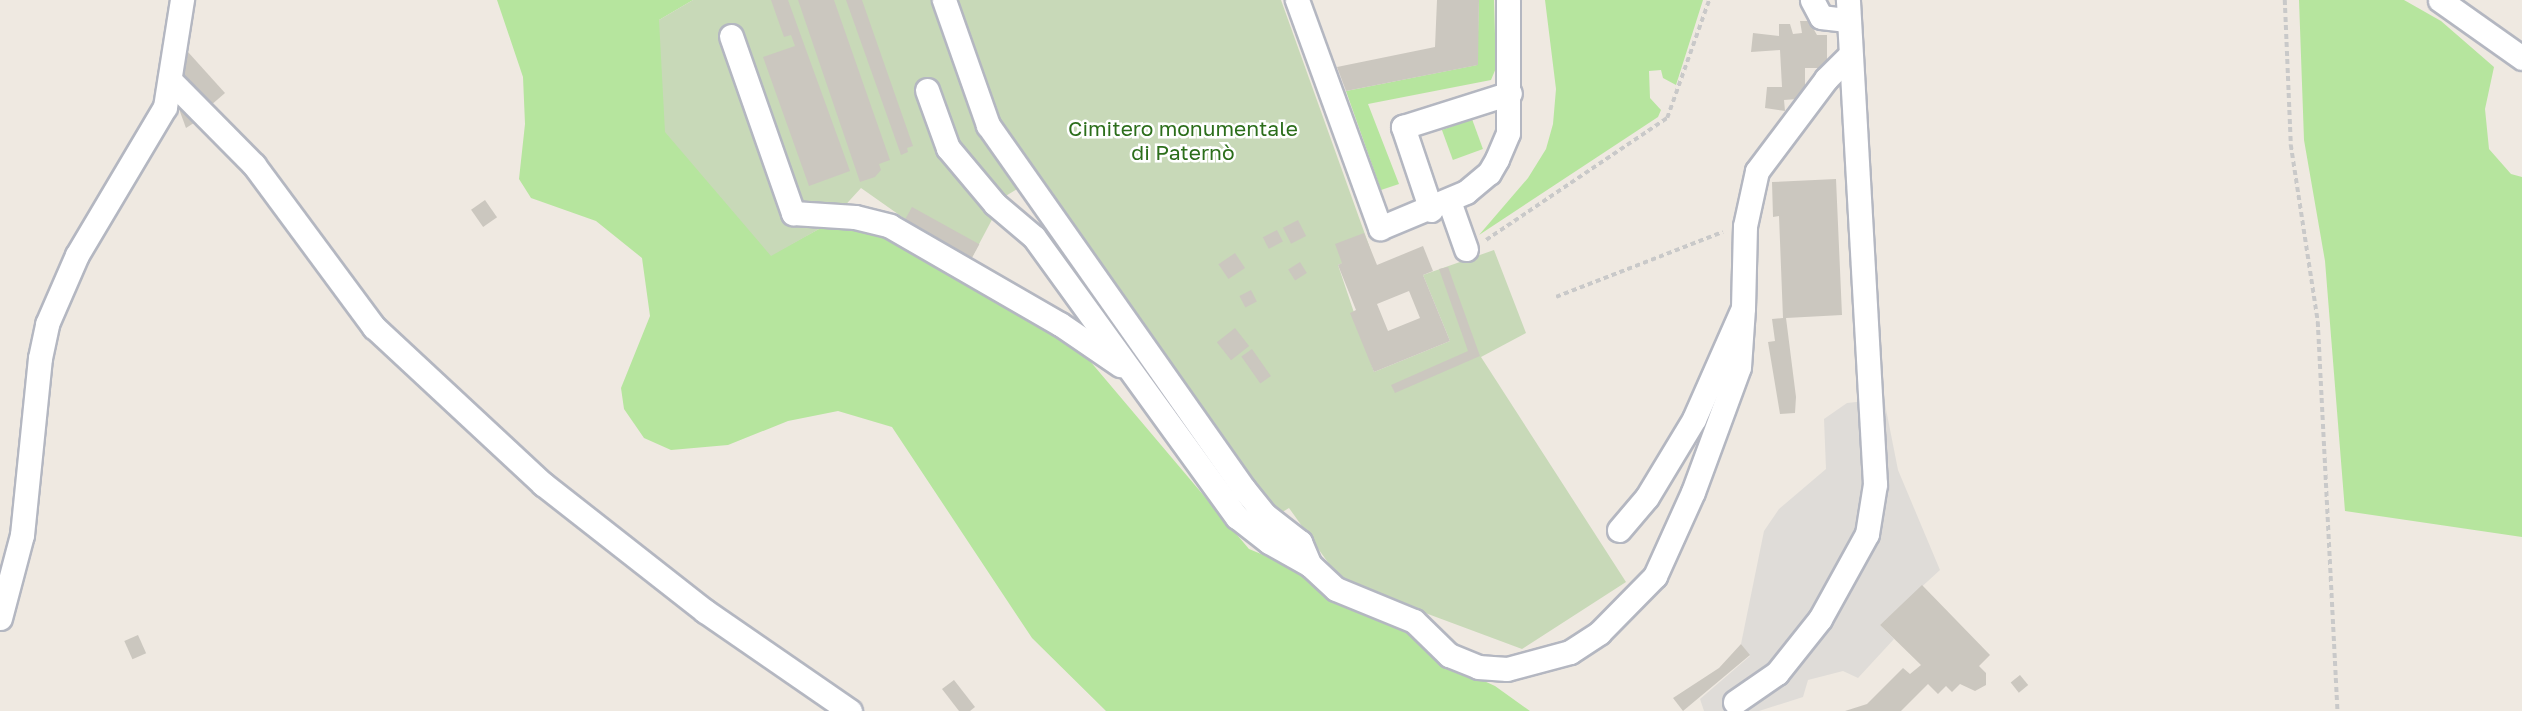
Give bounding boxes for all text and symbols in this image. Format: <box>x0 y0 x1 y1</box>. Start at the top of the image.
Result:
park label: Cimitero monumentale di Paternò <box>1068 115 1298 165</box>

